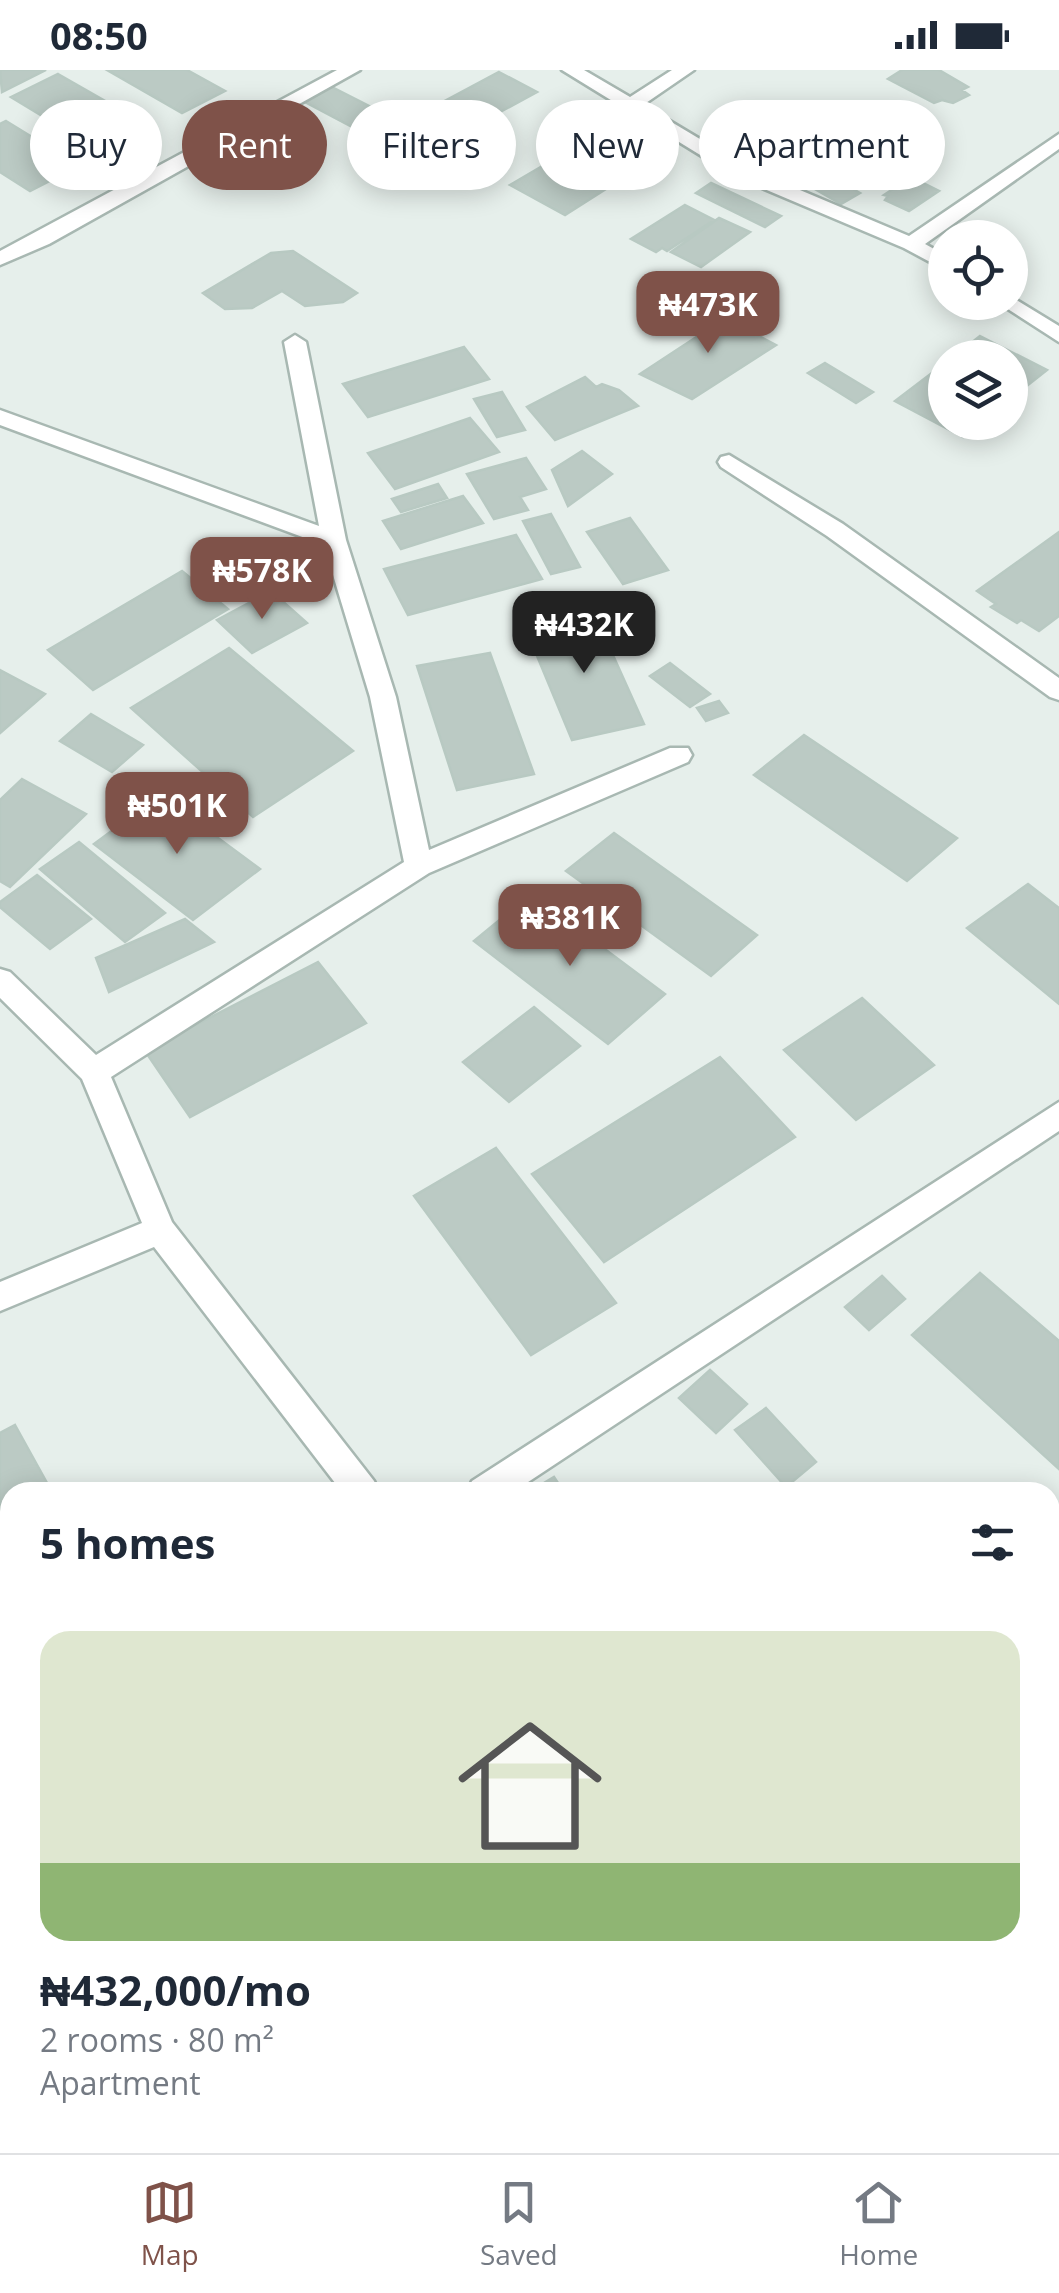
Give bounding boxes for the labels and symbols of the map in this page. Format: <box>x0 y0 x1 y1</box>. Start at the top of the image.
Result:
pin: ₦473K <box>638 271 778 356</box>
pin: ₦578K <box>192 537 332 622</box>
pin: ₦432K <box>514 591 654 676</box>
pin: ₦501K <box>107 772 247 857</box>
pin: ₦381K <box>500 884 640 969</box>

